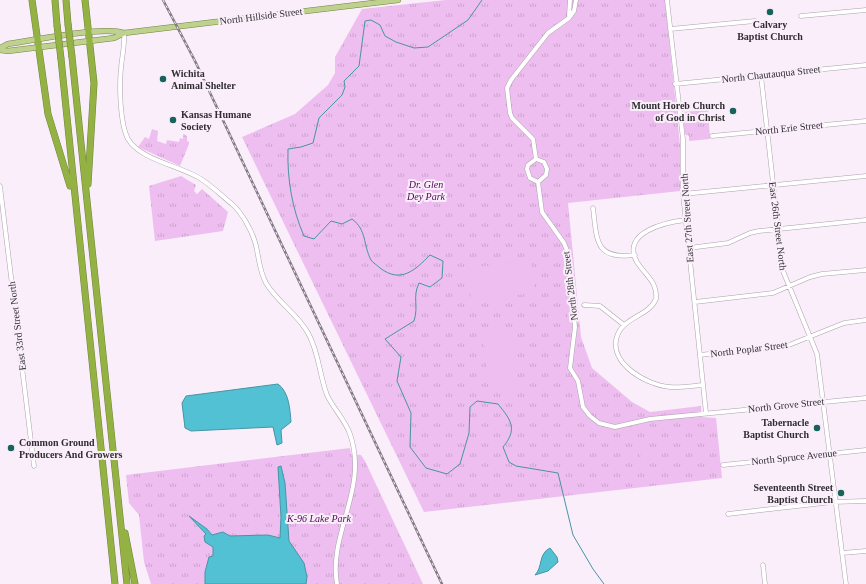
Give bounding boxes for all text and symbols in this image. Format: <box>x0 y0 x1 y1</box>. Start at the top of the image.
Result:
street label: North Hillside Street <box>219 5 303 27</box>
marker: Calvary Baptist Church <box>765 7 775 17</box>
place label: Calvary Baptist Church <box>737 19 803 42</box>
street label: North Chautauqua Street <box>721 63 821 85</box>
place label: Wichita Animal Shelter <box>171 68 236 91</box>
marker: Wichita Animal Shelter <box>158 74 168 84</box>
place label: Mount Horeb Church of God in Christ <box>631 100 726 123</box>
marker: Mount Horeb Church of God in Christ <box>728 106 738 116</box>
place label: Kansas Humane Society <box>181 109 252 132</box>
marker: Kansas Humane Society <box>168 115 178 125</box>
street label: North Erie Street <box>754 119 824 137</box>
street label: East 27th Street North <box>678 173 696 263</box>
park label: Dr. Glen Dey Park <box>406 179 446 202</box>
street label: East 26th Street North <box>767 181 789 271</box>
street label: North 28th Street <box>560 251 580 321</box>
street label: East 33rd Street North <box>6 281 28 371</box>
street label: North Poplar Street <box>710 339 788 359</box>
street label: North Grove Street <box>747 396 825 414</box>
place label: Tabernacle Baptist Church <box>743 417 810 440</box>
marker: Tabernacle Baptist Church <box>812 423 822 433</box>
place label: Common Ground Producers And Growers <box>19 437 123 460</box>
marker: Common Ground Producers And Growers <box>6 443 16 453</box>
street label: North Spruce Avenue <box>751 447 838 467</box>
place label: Seventeenth Street Baptist Church <box>753 482 834 505</box>
marker: Seventeenth Street Baptist Church <box>836 488 846 498</box>
park label: K-96 Lake Park <box>286 513 351 524</box>

